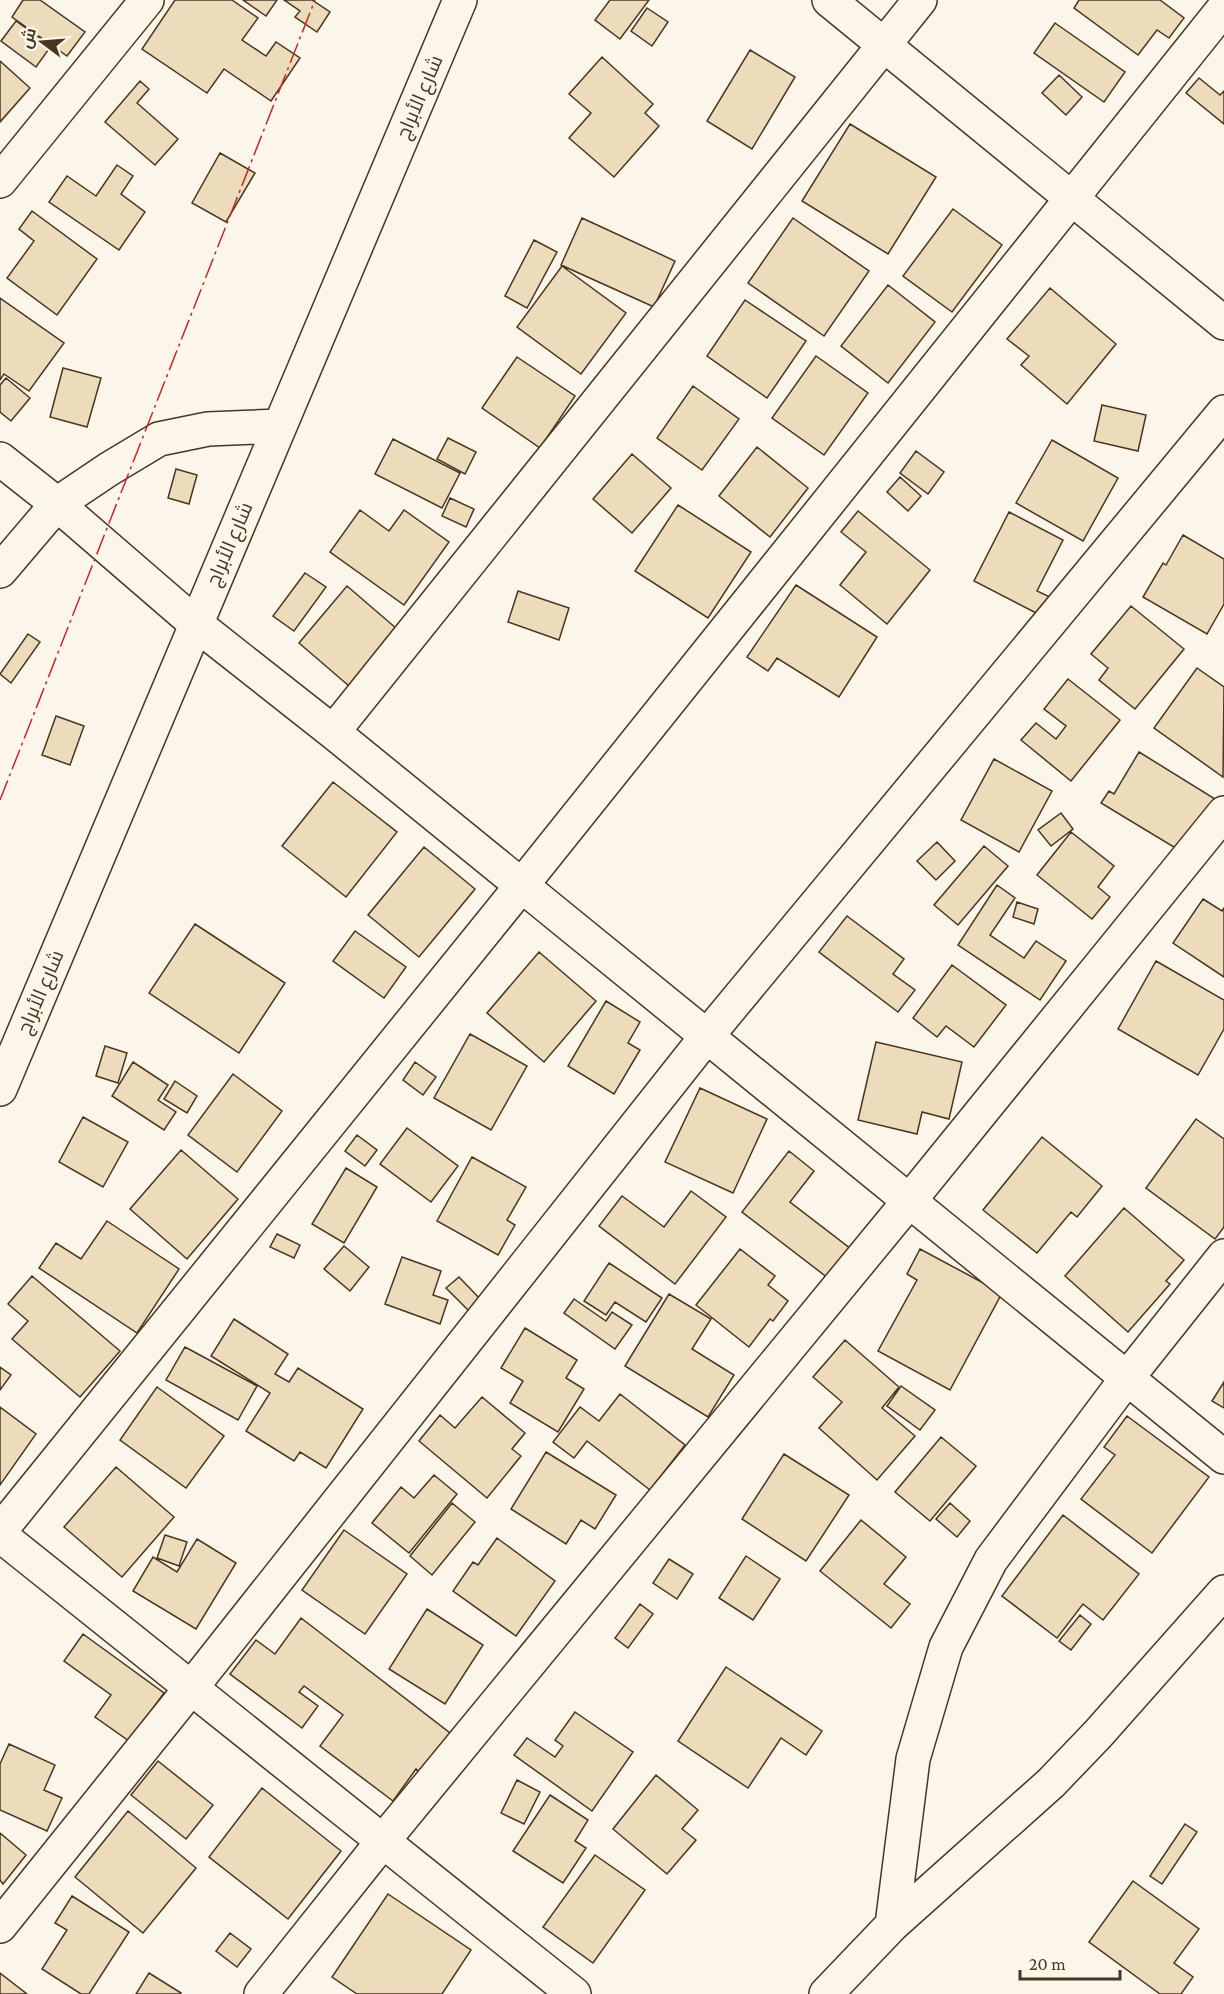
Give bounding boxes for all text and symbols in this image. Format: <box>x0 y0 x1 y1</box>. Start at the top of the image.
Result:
north arrow <box>12 12 72 72</box>
text: ش <box>17 26 40 50</box>
street label: شارع الأبراج <box>391 52 449 143</box>
street label: شارع الأبراج <box>201 499 259 590</box>
street label: شارع الأبراج <box>12 947 70 1038</box>
scale bar <box>1020 1943 1120 1981</box>
text: 20 m <box>1029 1954 1066 1974</box>

